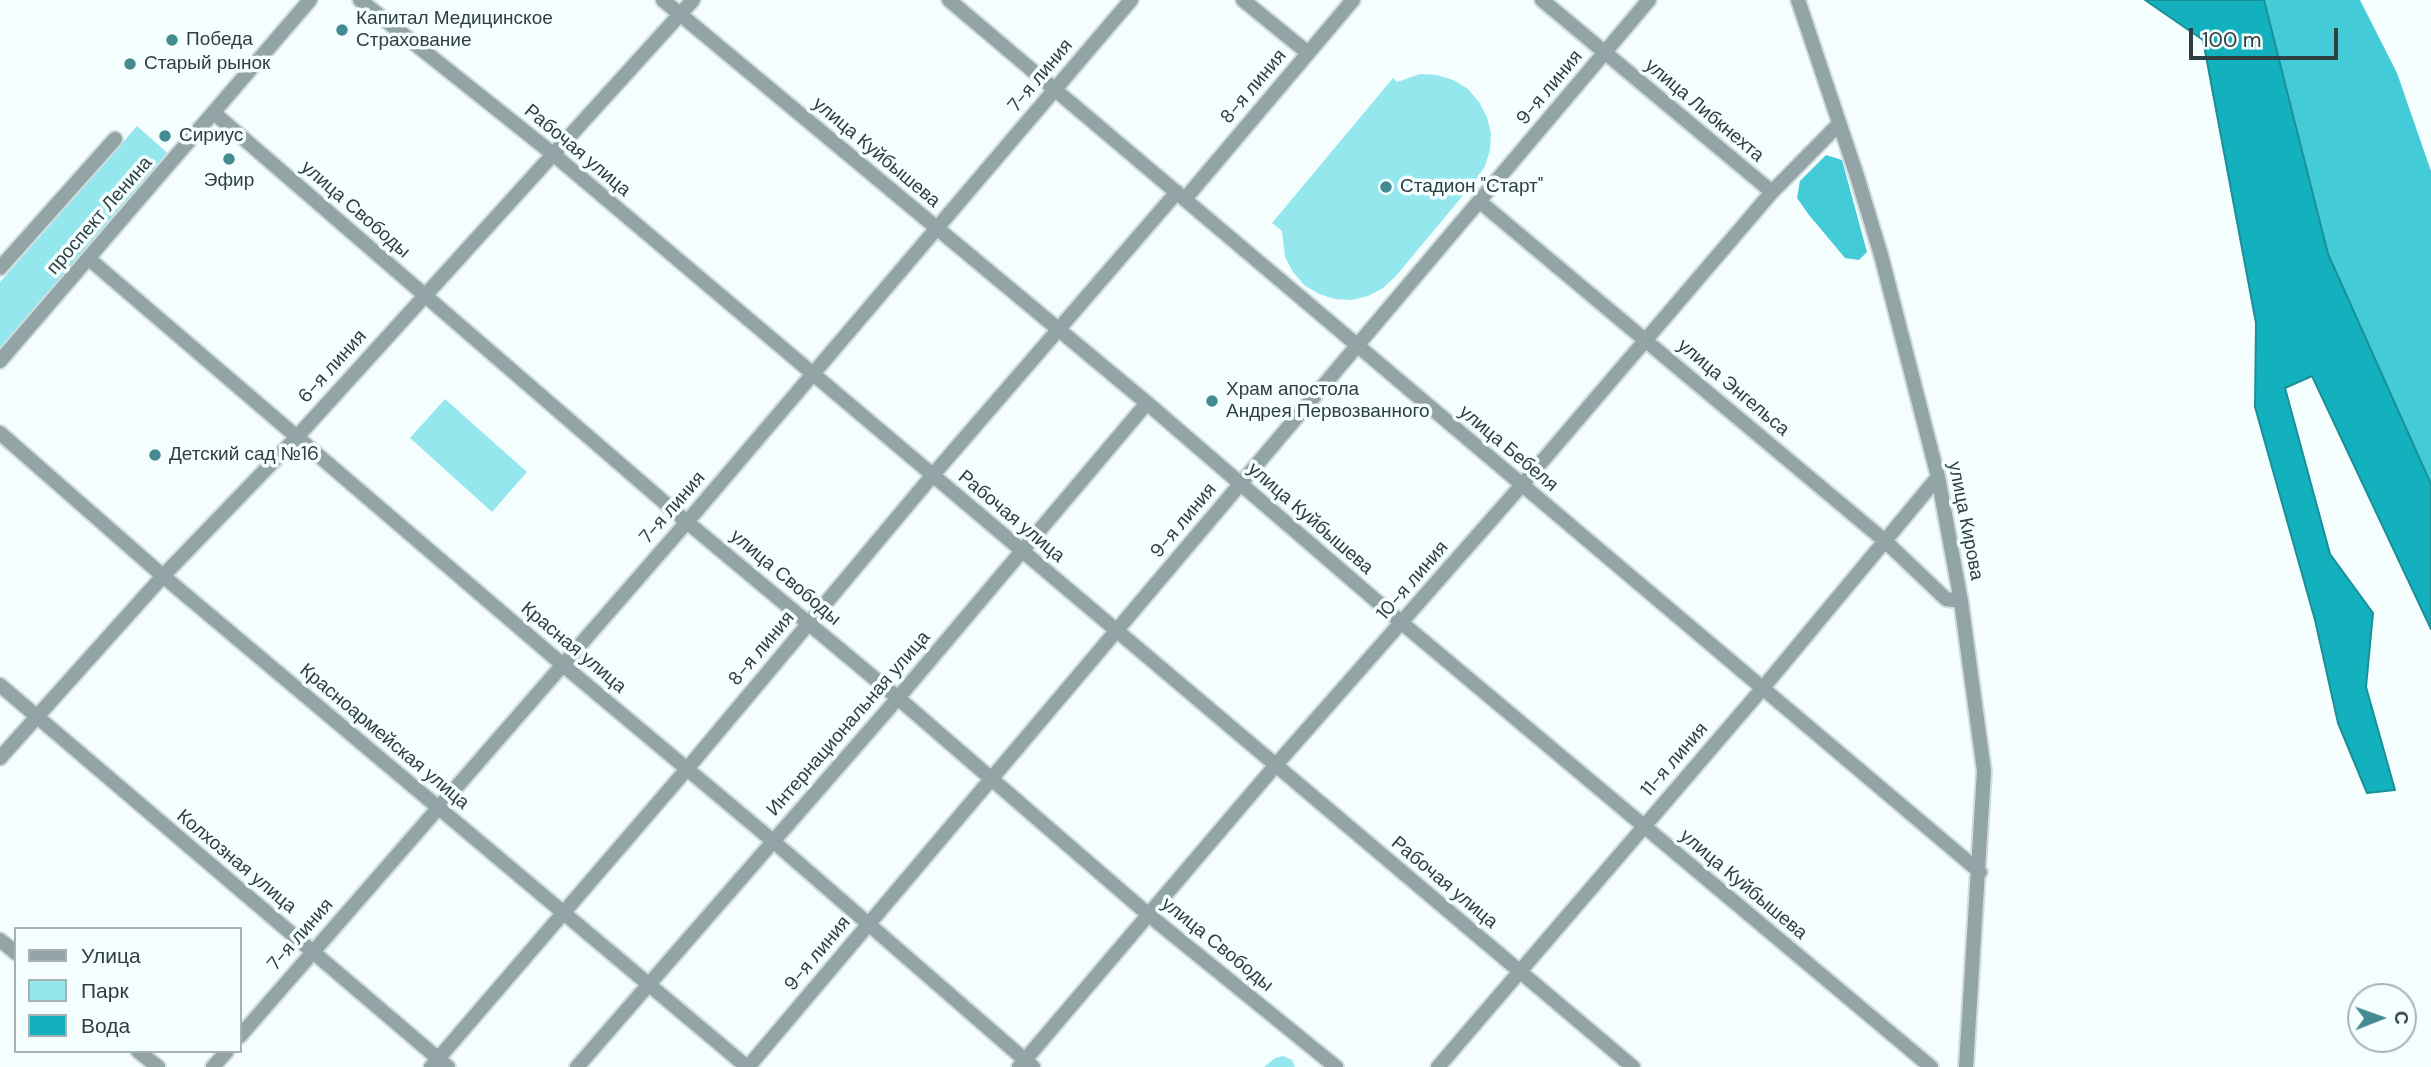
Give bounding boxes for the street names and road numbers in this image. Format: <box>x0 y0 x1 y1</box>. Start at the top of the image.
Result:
street label: 7-я линия <box>1004 35 1078 117</box>
street label: 8-я линия <box>1216 45 1292 129</box>
street label: 9-я линия <box>1512 46 1588 130</box>
street label: улица Либкнехта <box>1640 55 1768 167</box>
street label: улица Куйбышева <box>808 93 944 213</box>
street label: Рабочая улица <box>519 100 635 202</box>
street label: проспект Ленина <box>42 152 158 280</box>
street label: улица Свободы <box>296 156 414 264</box>
street label: 6-я линия <box>294 326 372 408</box>
street label: улица Энгельса <box>1672 335 1794 441</box>
street label: улица Бебеля <box>1454 401 1562 497</box>
street label: улица Куйбышева <box>1242 458 1378 580</box>
street label: улица Кирова <box>1942 460 1988 582</box>
street label: Рабочая улица <box>953 466 1069 568</box>
street label: 7-я линия <box>635 467 711 549</box>
street label: 9-я линия <box>1146 479 1222 563</box>
street label: улица Свободы <box>725 525 845 631</box>
street label: 10-я линия <box>1372 537 1454 625</box>
street label: Красная улица <box>516 597 630 699</box>
street label: 8-я линия <box>724 607 800 691</box>
street label: Интернациональная улица <box>762 627 936 821</box>
street label: Красноармейская улица <box>295 659 473 815</box>
street label: 11-я линия <box>1637 718 1713 802</box>
street label: Колхозная улица <box>171 805 301 919</box>
street label: улица Куйбышева <box>1675 825 1811 945</box>
street label: Рабочая улица <box>1386 832 1502 934</box>
street label: улица Свободы <box>1157 893 1277 997</box>
street label: 7-я линия <box>263 894 339 976</box>
street label: 9-я линия <box>780 912 856 996</box>

